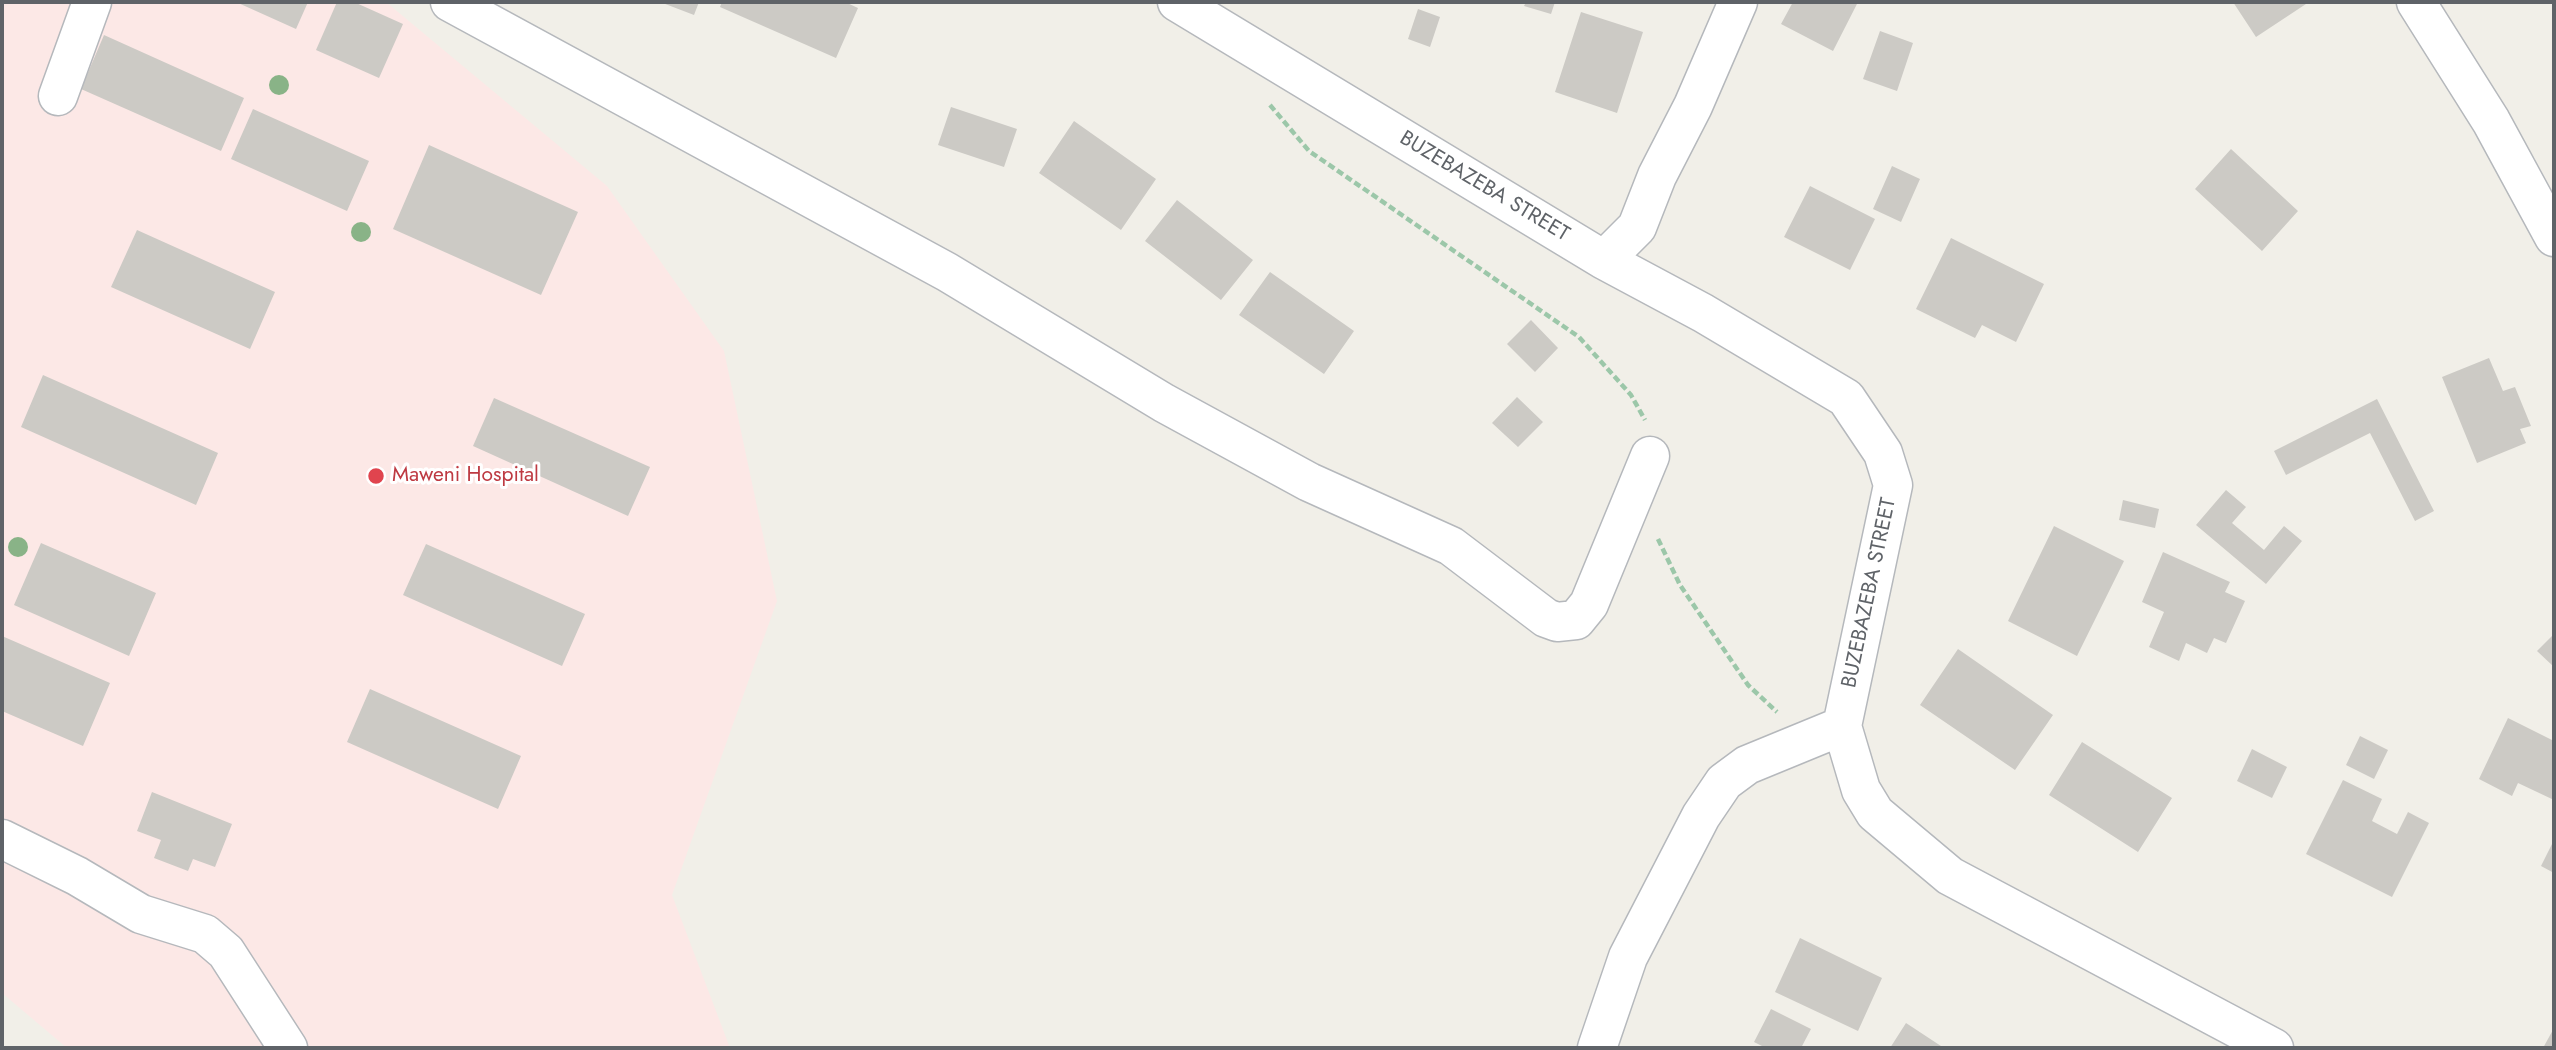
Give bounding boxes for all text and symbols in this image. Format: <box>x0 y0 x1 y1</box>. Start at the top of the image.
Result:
street label: BUZEBAZEBA STREET <box>1395 126 1573 248</box>
place label: Maweni Hospital <box>392 463 539 489</box>
marker: Maweni Hospital <box>366 466 386 486</box>
street label: BUZEBAZEBA STREET <box>1838 496 1902 690</box>

